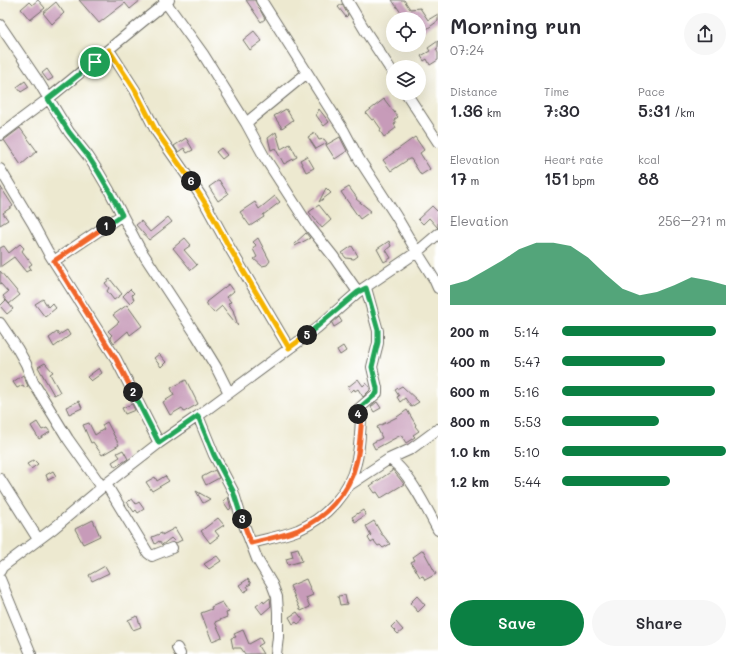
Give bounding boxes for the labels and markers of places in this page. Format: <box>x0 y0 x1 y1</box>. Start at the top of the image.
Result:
pin <box>78 45 112 79</box>
pin: 6 <box>181 171 201 191</box>
pin: 1 <box>96 216 116 236</box>
pin: 5 <box>297 325 317 345</box>
pin: 2 <box>123 382 143 402</box>
pin: 4 <box>348 404 368 424</box>
pin: 3 <box>232 509 252 529</box>

